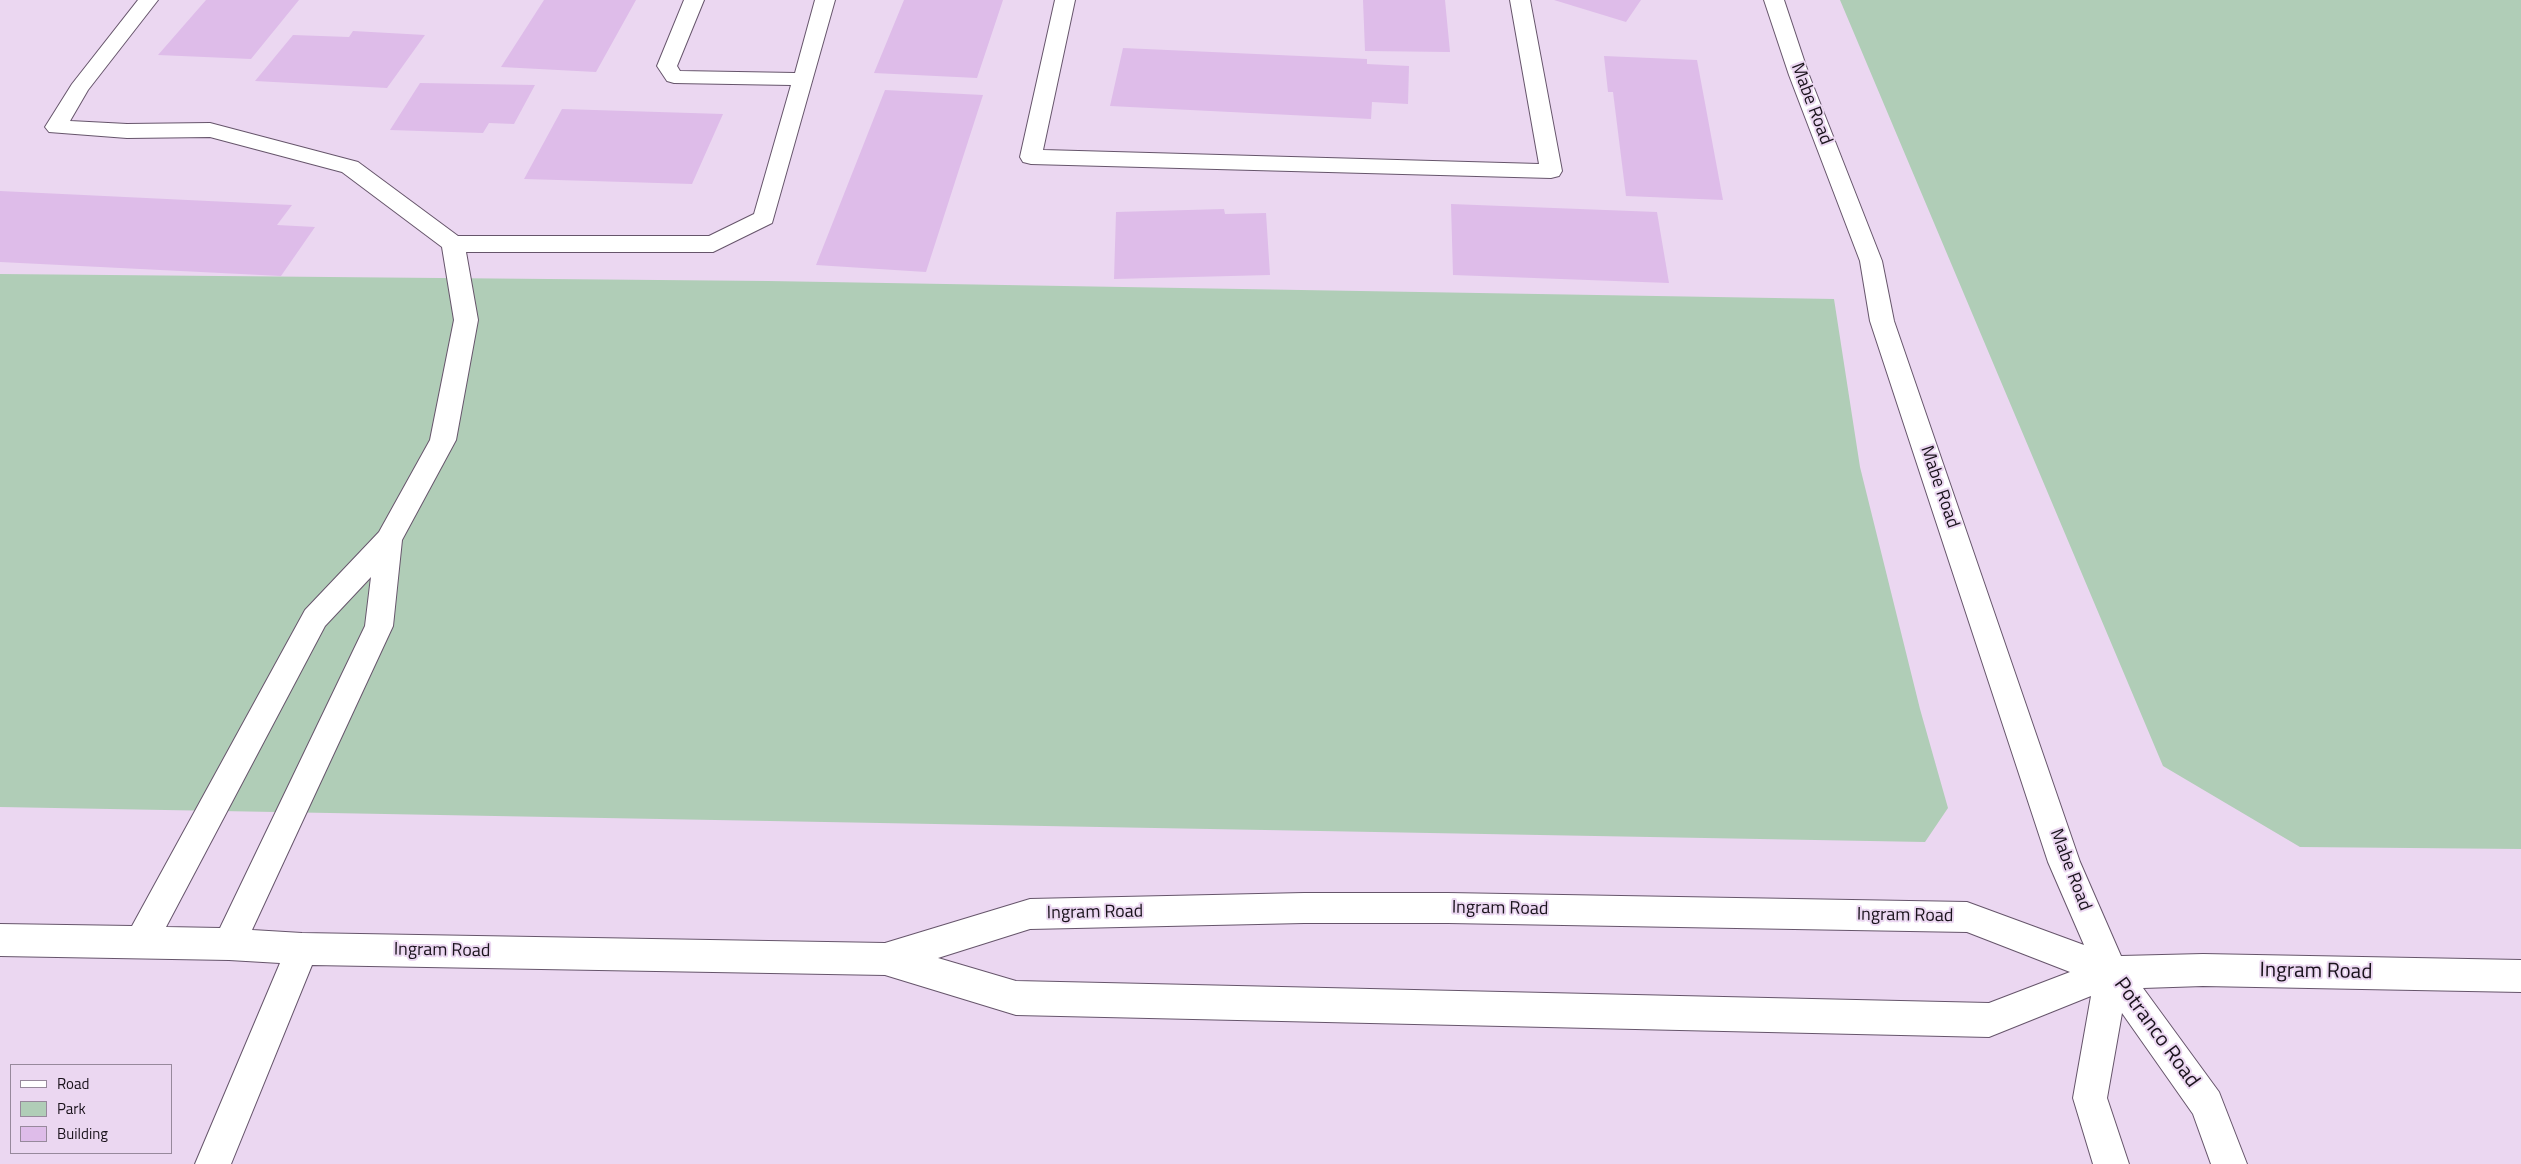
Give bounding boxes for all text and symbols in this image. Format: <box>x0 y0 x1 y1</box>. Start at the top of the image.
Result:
street label: Mabe Road <box>1786 60 1836 148</box>
street label: Mabe Road <box>1915 443 1963 531</box>
street label: Mabe Road <box>2045 826 2095 914</box>
street label: Ingram Road <box>1452 897 1548 921</box>
street label: Ingram Road <box>1047 901 1143 925</box>
street label: Ingram Road <box>1857 904 1953 928</box>
street label: Ingram Road <box>394 939 490 963</box>
street label: Ingram Road <box>2259 958 2373 986</box>
street label: Potranco Road <box>2108 973 2204 1093</box>
legend <box>10 1064 172 1154</box>
text: Road <box>57 1072 89 1095</box>
text: Park <box>57 1097 86 1120</box>
text: Building <box>57 1122 108 1145</box>

